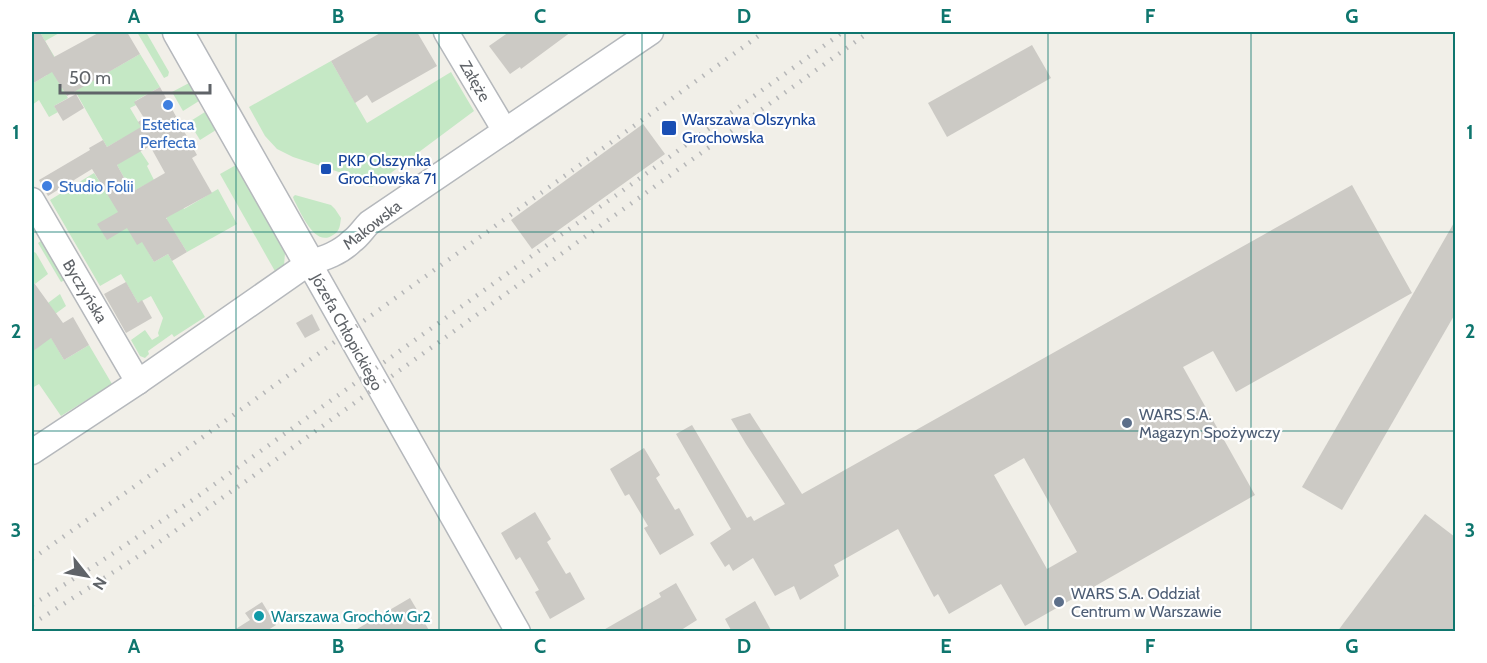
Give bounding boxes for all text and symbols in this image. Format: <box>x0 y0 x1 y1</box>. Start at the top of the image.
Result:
text: A <box>128 4 141 28</box>
text: B <box>332 4 344 28</box>
text: C <box>534 4 546 28</box>
text: D <box>737 4 751 28</box>
text: E <box>940 4 952 28</box>
text: F <box>1145 4 1156 28</box>
text: G <box>1345 4 1359 28</box>
scale bar <box>60 57 210 95</box>
street label: Załęże <box>456 57 494 105</box>
text: 50 m <box>69 67 111 89</box>
marker: Estetica Perfecta <box>161 98 175 112</box>
place label: Warszawa Olszynka Grochowska <box>682 110 816 147</box>
place label: Estetica Perfecta <box>140 115 196 152</box>
marker: Warszawa Olszynka Grochowska <box>660 119 678 137</box>
text: 1 <box>12 120 20 144</box>
text: 1 <box>1466 120 1474 144</box>
place label: PKP Olszynka Grochowska 71 <box>338 151 437 188</box>
marker: PKP Olszynka Grochowska 71 <box>319 162 333 176</box>
place label: Studio Folii <box>59 177 134 196</box>
marker: Studio Folii <box>40 179 54 193</box>
street label: Makowska <box>339 196 405 254</box>
street label: Byczyńska <box>59 256 111 326</box>
street label: Józefa Chłopickiego <box>307 269 387 394</box>
text: 2 <box>11 319 21 343</box>
text: 2 <box>1465 319 1475 343</box>
place label: WARS S.A. Magazyn Spożywczy <box>1139 405 1280 442</box>
marker: WARS S.A. Magazyn Spożywczy <box>1120 416 1134 430</box>
text: 3 <box>11 518 21 542</box>
text: 3 <box>1465 518 1475 542</box>
north arrow <box>57 546 117 606</box>
text: N <box>88 574 110 593</box>
place label: WARS S.A. Oddział Centrum w Warszawie <box>1071 584 1221 621</box>
marker: WARS S.A. Oddział Centrum w Warszawie <box>1052 595 1066 609</box>
place label: Warszawa Grochów Gr2 <box>271 607 431 626</box>
marker: Warszawa Grochów Gr2 <box>252 609 266 623</box>
text: A <box>128 634 141 658</box>
text: B <box>332 634 344 658</box>
text: C <box>534 634 546 658</box>
text: D <box>737 634 751 658</box>
text: E <box>940 634 952 658</box>
text: F <box>1145 634 1156 658</box>
text: G <box>1345 634 1359 658</box>

